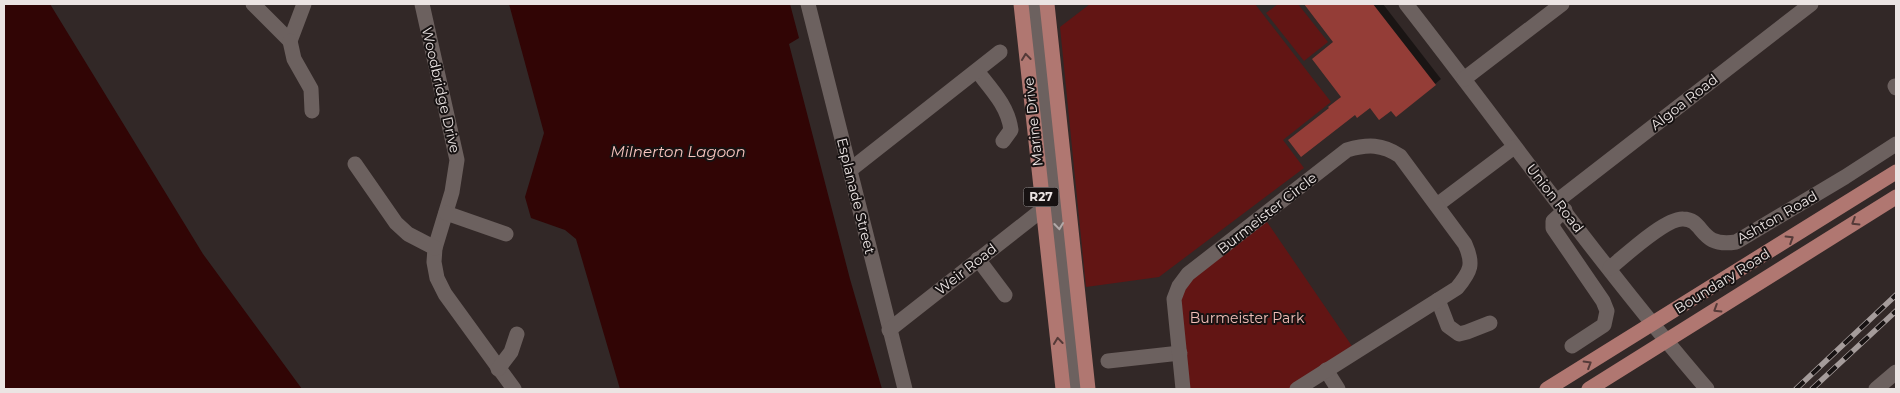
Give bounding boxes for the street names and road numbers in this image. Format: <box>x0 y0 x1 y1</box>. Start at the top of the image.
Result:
street label: Woodbridge Drive <box>418 25 464 155</box>
street label: Algoa Road <box>1647 70 1721 134</box>
street label: Marine Drive <box>1019 77 1047 167</box>
street label: Esplanade Street <box>833 136 879 256</box>
street label: Union Road <box>1522 160 1588 236</box>
street label: Burmeister Circle <box>1214 168 1320 258</box>
street label: Ashton Road <box>1733 187 1821 247</box>
road number: R27 <box>1024 188 1058 206</box>
street label: Weir Road <box>932 239 1000 299</box>
street label: Boundary Road <box>1671 244 1773 318</box>

